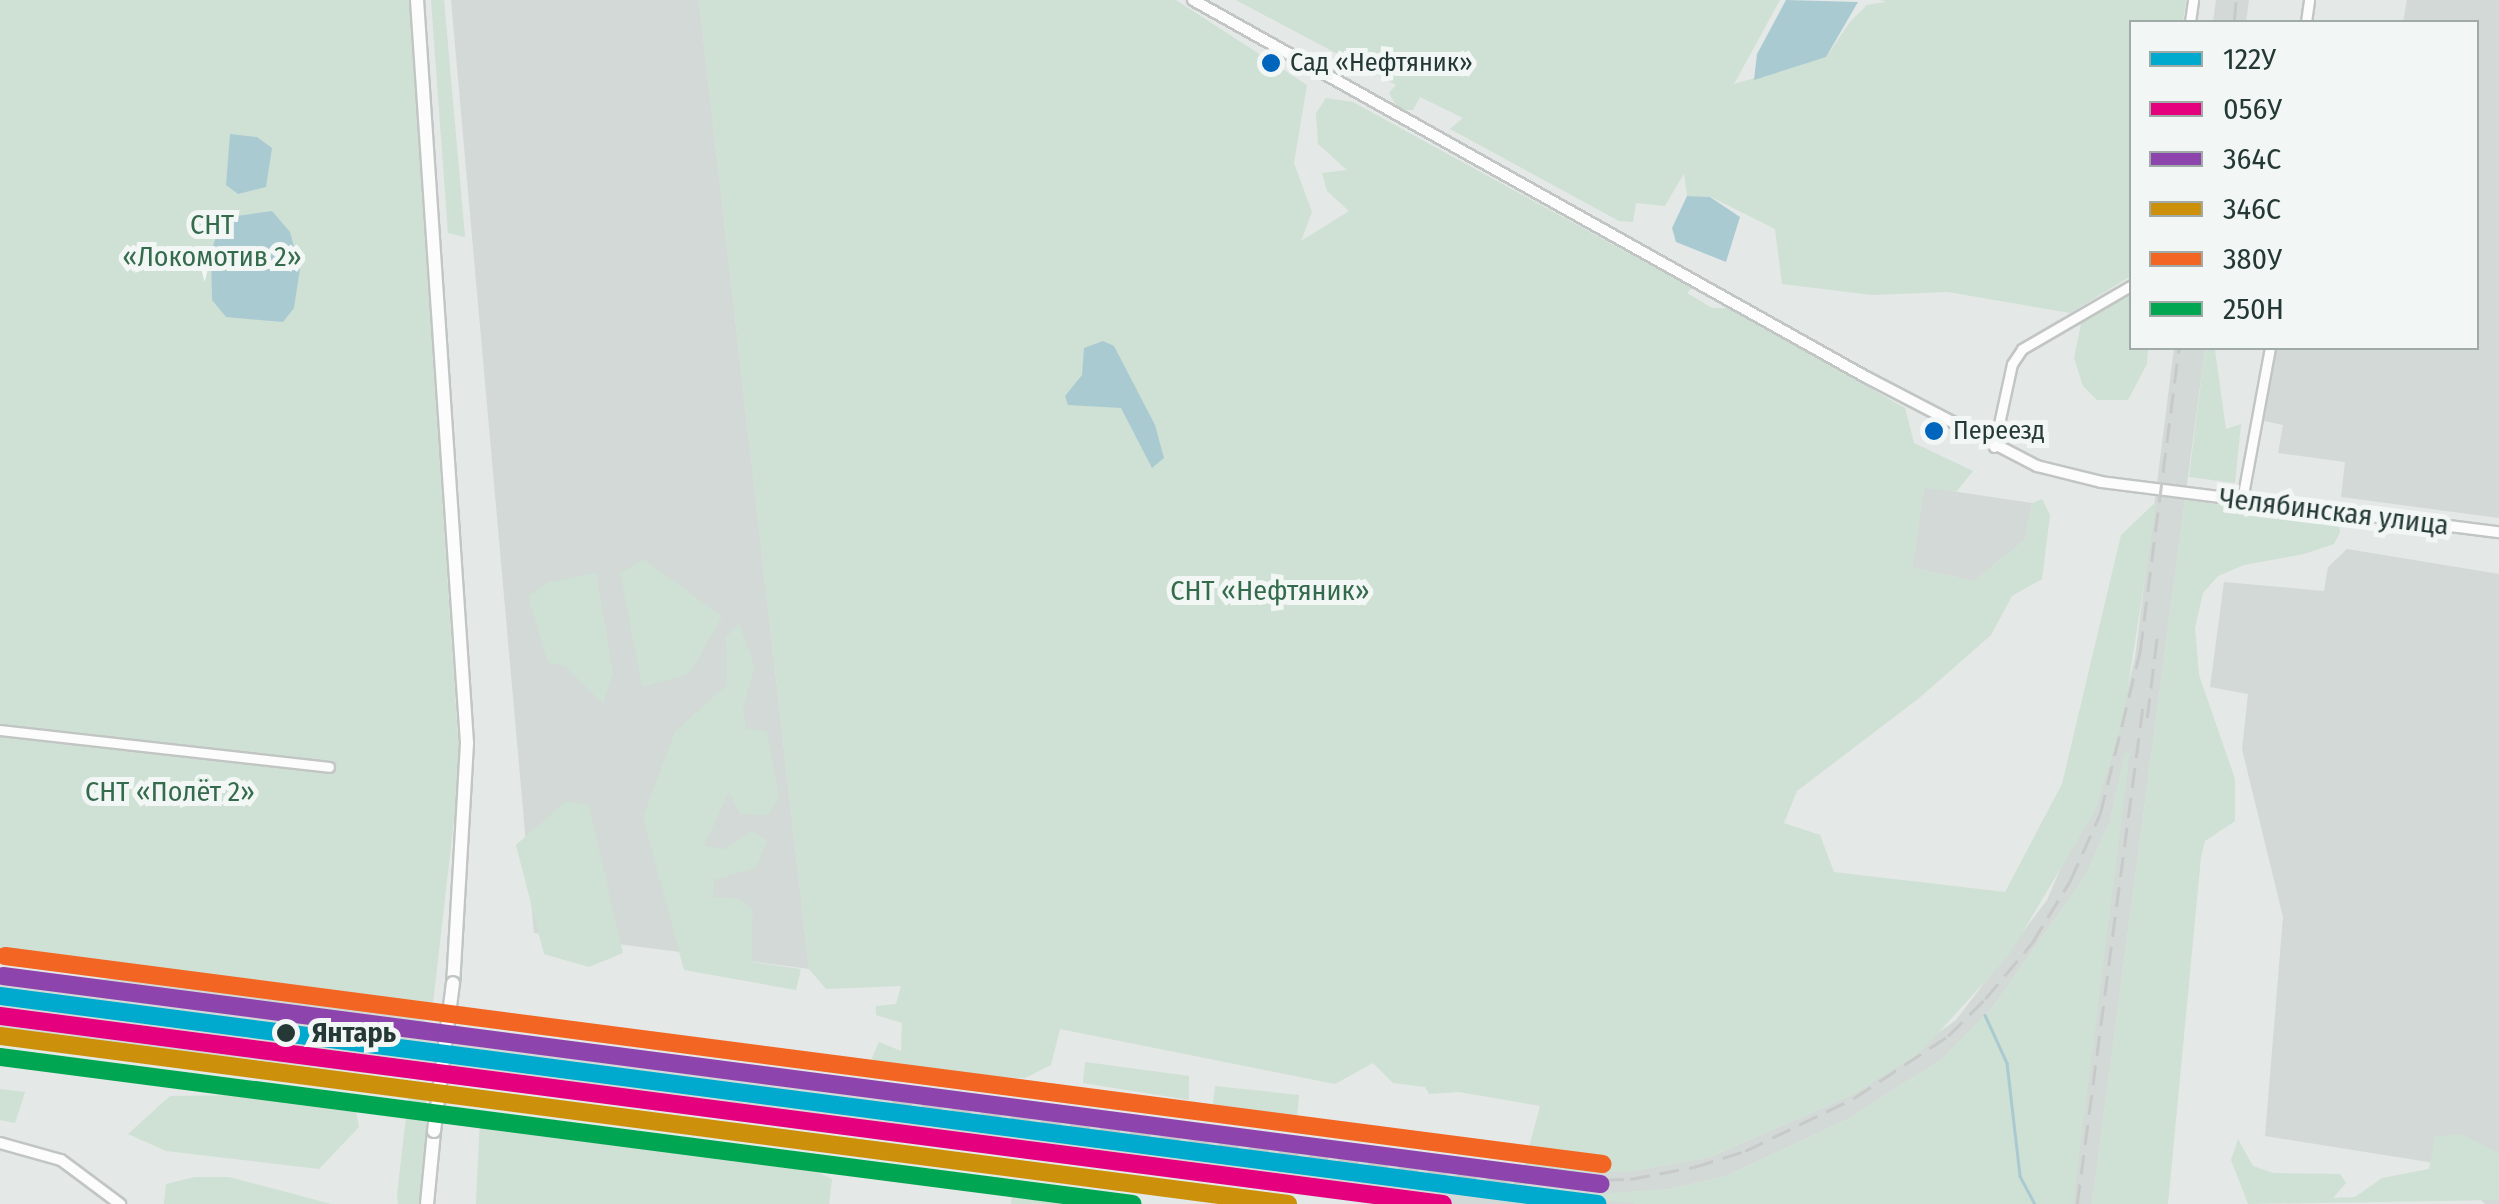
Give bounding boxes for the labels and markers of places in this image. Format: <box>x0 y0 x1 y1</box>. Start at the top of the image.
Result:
place label: Сад «Нефтяник» <box>1290 47 1473 79</box>
marker: Сад «Нефтяник» <box>1261 53 1281 73</box>
place label: Переезд <box>1953 415 2045 447</box>
marker: Переезд <box>1924 421 1944 441</box>
marker: Янтарь <box>269 1016 303 1050</box>
place label: Янтарь <box>312 1016 396 1050</box>

